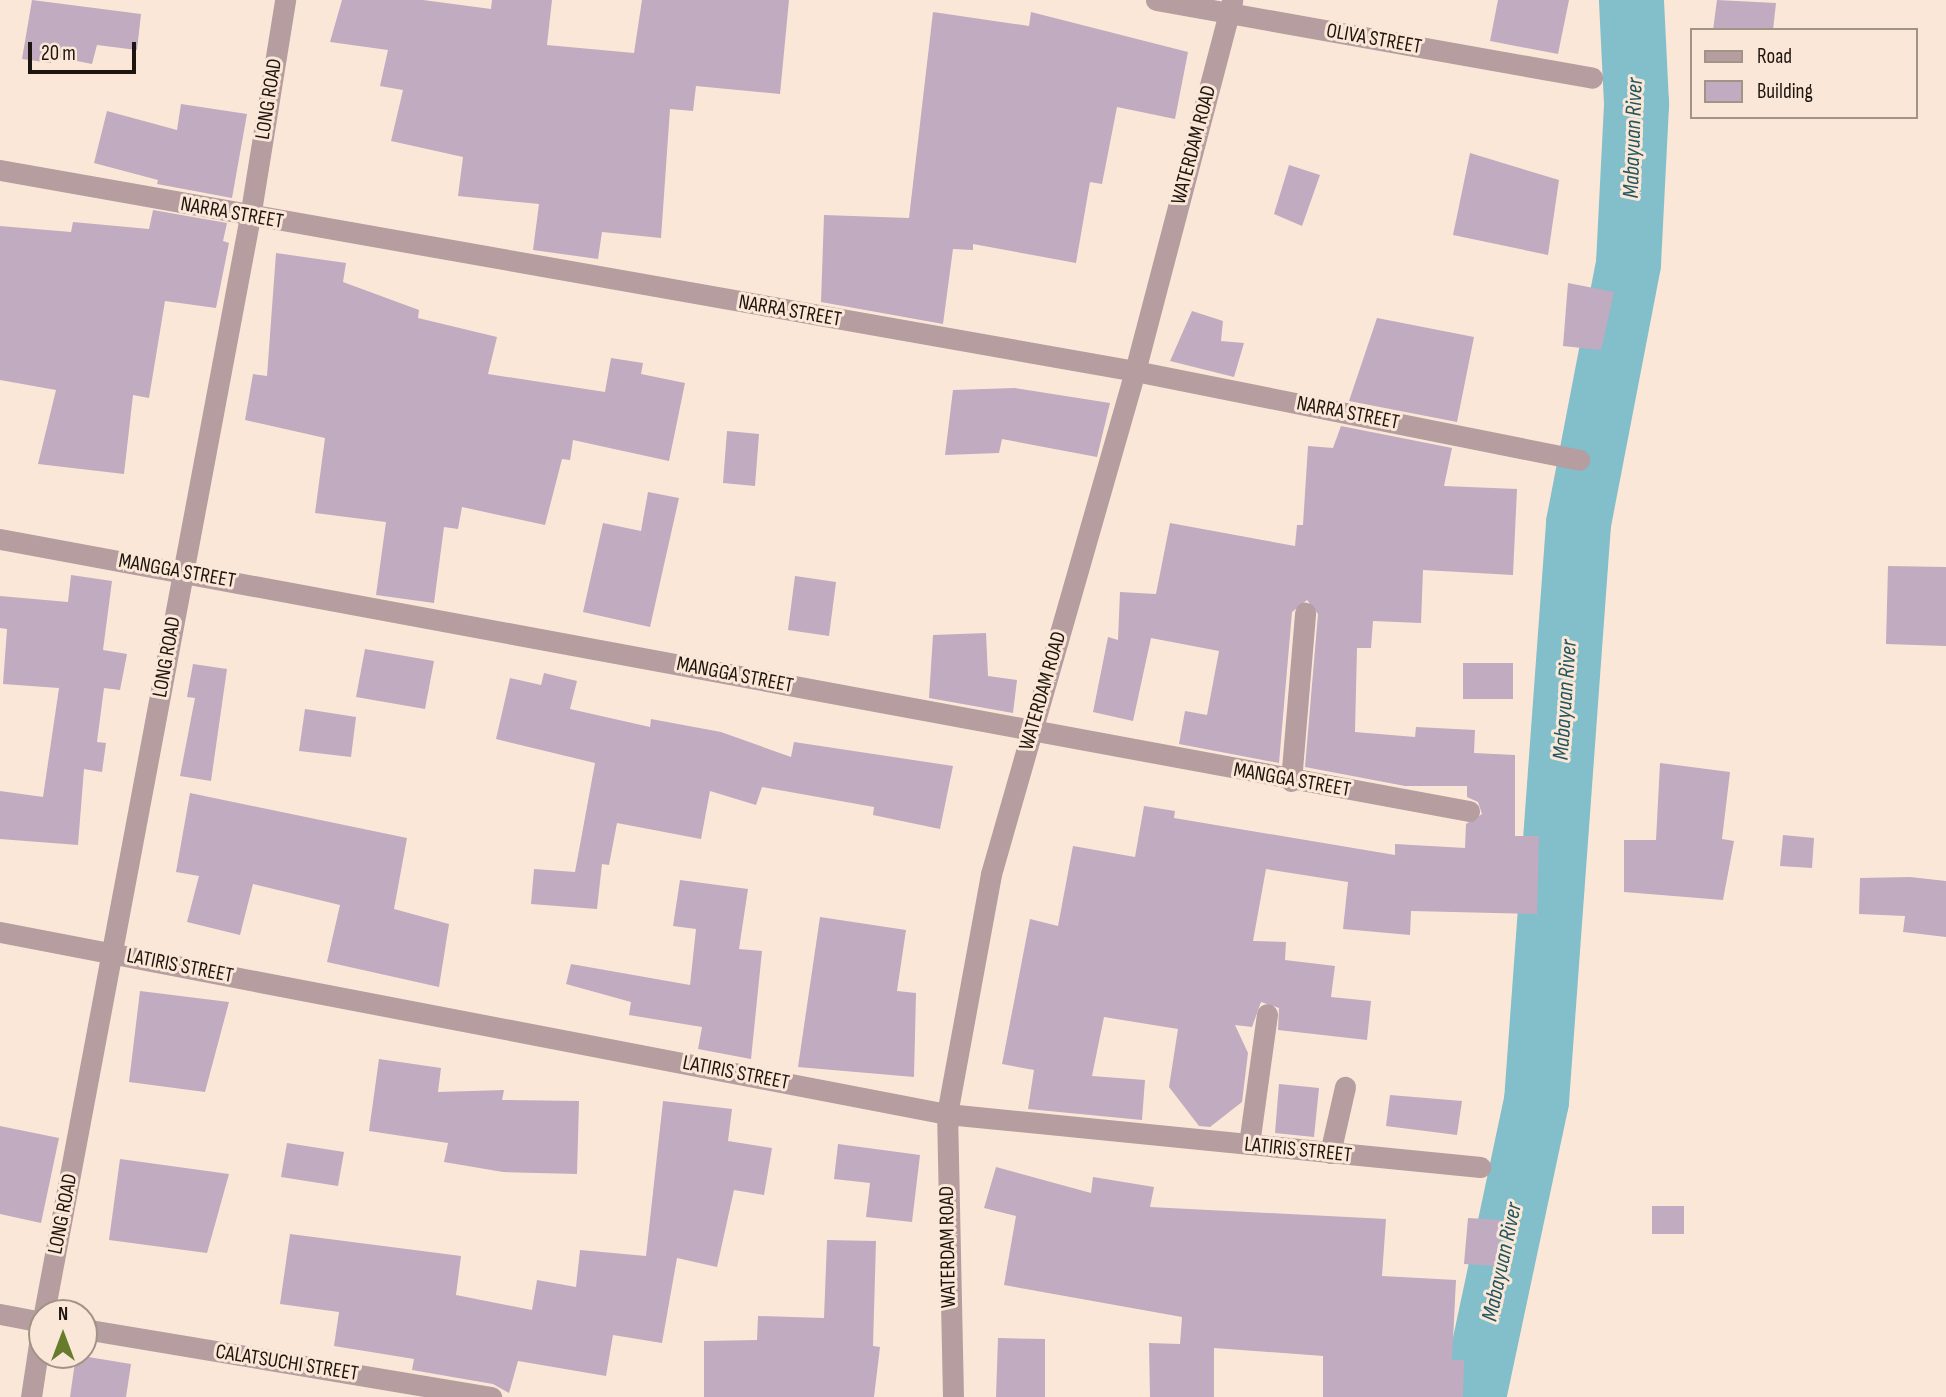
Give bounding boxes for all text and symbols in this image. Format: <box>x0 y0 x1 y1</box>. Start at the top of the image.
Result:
street label: OLIVA STREET <box>1324 18 1424 60</box>
scale bar <box>32 28 140 72</box>
legend <box>1690 28 1918 119</box>
text: 20 m <box>41 41 76 66</box>
text: Road <box>1757 44 1792 69</box>
street label: LONG ROAD <box>250 57 288 141</box>
water label: Mabayuan River <box>1617 77 1649 199</box>
text: Building <box>1757 79 1813 104</box>
street label: WATERDAM ROAD <box>1166 83 1222 207</box>
street label: NARRA STREET <box>179 192 285 234</box>
street label: NARRA STREET <box>737 290 843 332</box>
street label: NARRA STREET <box>1294 391 1402 435</box>
street label: MANGGA STREET <box>116 548 238 594</box>
street label: LONG ROAD <box>148 615 186 699</box>
street label: WATERDAM ROAD <box>1014 629 1072 753</box>
water label: Mabayuan River <box>1547 639 1583 761</box>
street label: MANGGA STREET <box>674 651 796 699</box>
street label: MANGGA STREET <box>1231 757 1353 803</box>
street label: LATIRIS STREET <box>125 943 235 989</box>
street label: LATIRIS STREET <box>681 1050 791 1096</box>
street label: LATIRIS STREET <box>1243 1132 1353 1168</box>
street label: LONG ROAD <box>43 1172 83 1256</box>
street label: WATERDAM ROAD <box>934 1186 962 1308</box>
water label: Mabayuan River <box>1476 1200 1528 1324</box>
north arrow <box>28 1299 98 1369</box>
text: N <box>58 1303 68 1326</box>
street label: CALATSUCHI STREET <box>214 1339 360 1387</box>

